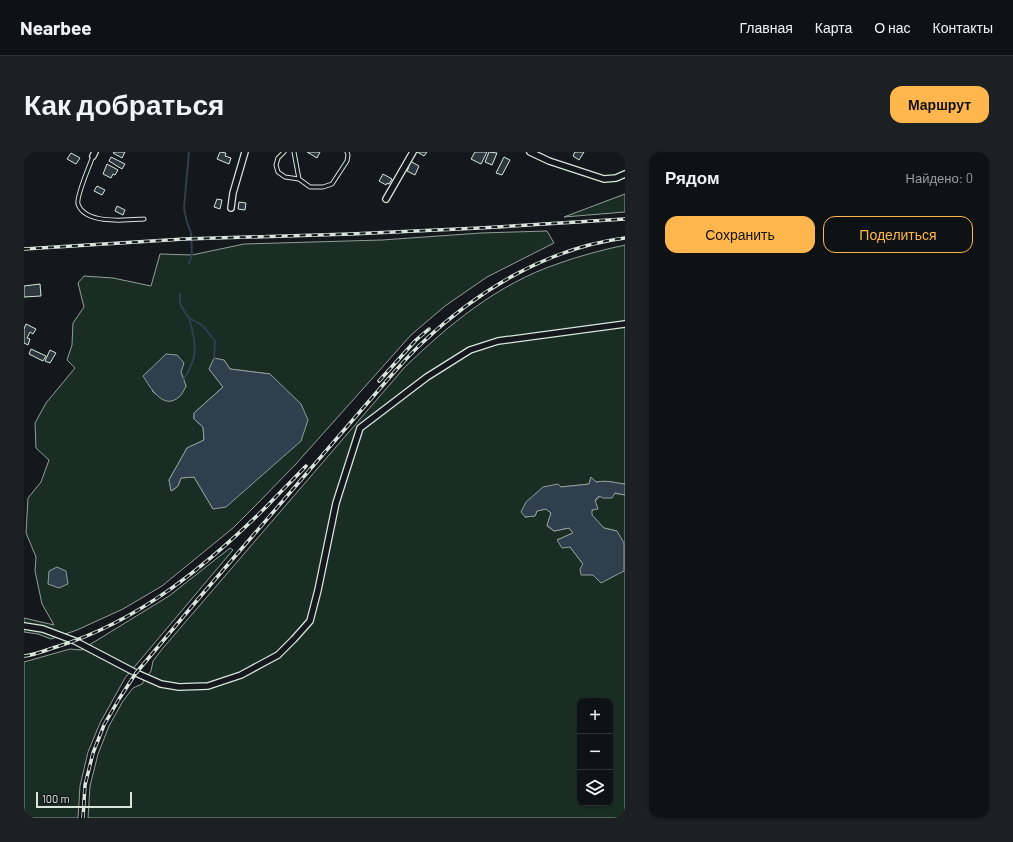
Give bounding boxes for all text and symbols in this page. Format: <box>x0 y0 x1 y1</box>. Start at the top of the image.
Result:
text: Nearbee <box>20 16 92 39</box>
text: Главная <box>740 19 793 36</box>
text: Карта <box>815 19 852 36</box>
text: О нас <box>874 19 911 36</box>
text: Контакты <box>933 19 993 36</box>
button: Маршрут <box>890 86 989 123</box>
text: Как добраться <box>24 87 224 121</box>
text: Рядом <box>665 167 720 187</box>
text: Найдено: 0 <box>906 170 973 186</box>
button: Сохранить <box>665 216 815 253</box>
button: Поделиться <box>823 216 973 253</box>
map controls <box>577 698 613 806</box>
button: + <box>577 698 613 734</box>
button: − <box>577 734 613 770</box>
button: layers <box>577 770 613 806</box>
scale bar <box>36 790 132 809</box>
text: 100 m <box>42 792 70 805</box>

